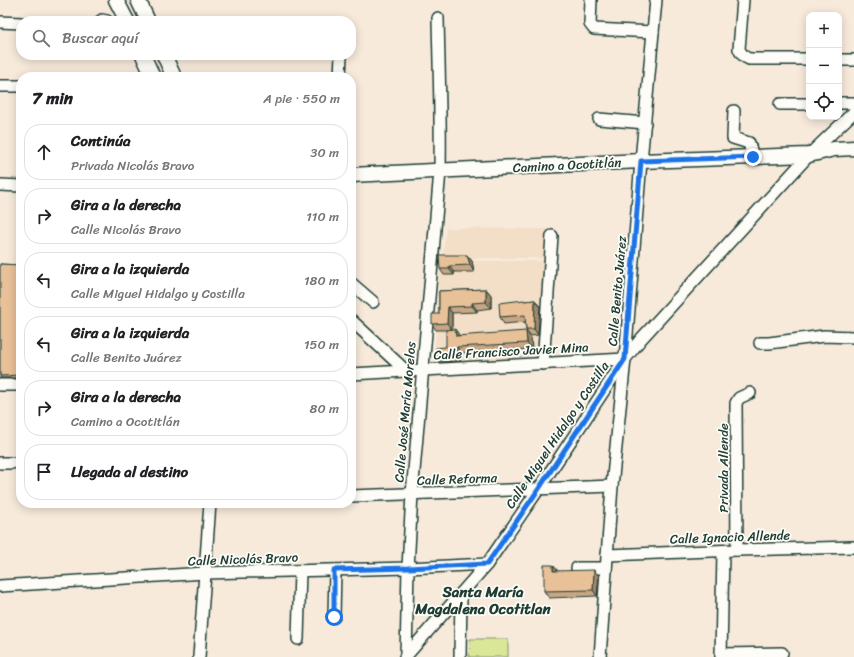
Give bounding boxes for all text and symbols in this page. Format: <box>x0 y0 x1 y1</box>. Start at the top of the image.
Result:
map controls <box>806 12 842 120</box>
button: + <box>806 12 842 48</box>
search box <box>16 16 356 60</box>
text: Buscar aquí <box>62 25 139 51</box>
icon: search <box>30 27 52 49</box>
button: − <box>806 48 842 84</box>
text: 7 min <box>32 83 73 113</box>
button: locate <box>806 84 842 120</box>
text: A pie · 550 m <box>263 87 340 110</box>
text: Continúa <box>71 128 130 154</box>
icon: ahead <box>33 141 55 163</box>
text: 30 m <box>310 141 339 164</box>
route end <box>744 148 762 166</box>
street label: Camino a Ocotitlán <box>512 151 622 179</box>
text: Privada Nicolás Bravo <box>71 154 194 177</box>
text: Gira a la derecha <box>71 192 181 218</box>
icon: right <box>33 205 55 227</box>
text: 110 m <box>306 205 339 228</box>
text: Calle Nicolás Bravo <box>71 218 181 241</box>
street label: Calle Benito Juárez <box>601 234 633 347</box>
text: Gira a la izquierda <box>71 256 189 282</box>
icon: left <box>33 269 55 291</box>
text: 180 m <box>304 269 339 292</box>
text: Calle Miguel Hidalgo y Costilla <box>71 282 245 305</box>
text: Gira a la izquierda <box>71 320 189 346</box>
icon: left <box>33 333 55 355</box>
text: 150 m <box>304 333 339 356</box>
street label: Calle Francisco Javier Mina <box>433 335 590 367</box>
street label: Calle José María Morelos <box>387 340 423 483</box>
text: Calle Benito Juárez <box>71 346 182 369</box>
street label: Calle Miguel Hidalgo y Costilla <box>499 356 615 513</box>
text: Gira a la derecha <box>71 384 181 410</box>
icon: right <box>33 397 55 419</box>
text: 80 m <box>310 397 339 420</box>
text: Camino a Ocotitlán <box>71 410 180 433</box>
street label: Privada Allende <box>712 423 735 513</box>
text: Llegada al destino <box>71 459 188 485</box>
icon: arrive <box>33 461 55 483</box>
street label: Calle Reforma <box>416 466 498 492</box>
street label: Calle Ignacio Allende <box>670 523 791 551</box>
street label: Calle Nicolás Bravo <box>188 546 299 572</box>
district label: Santa María Magdalena Ocotitlan <box>414 579 552 622</box>
route start <box>325 608 343 626</box>

